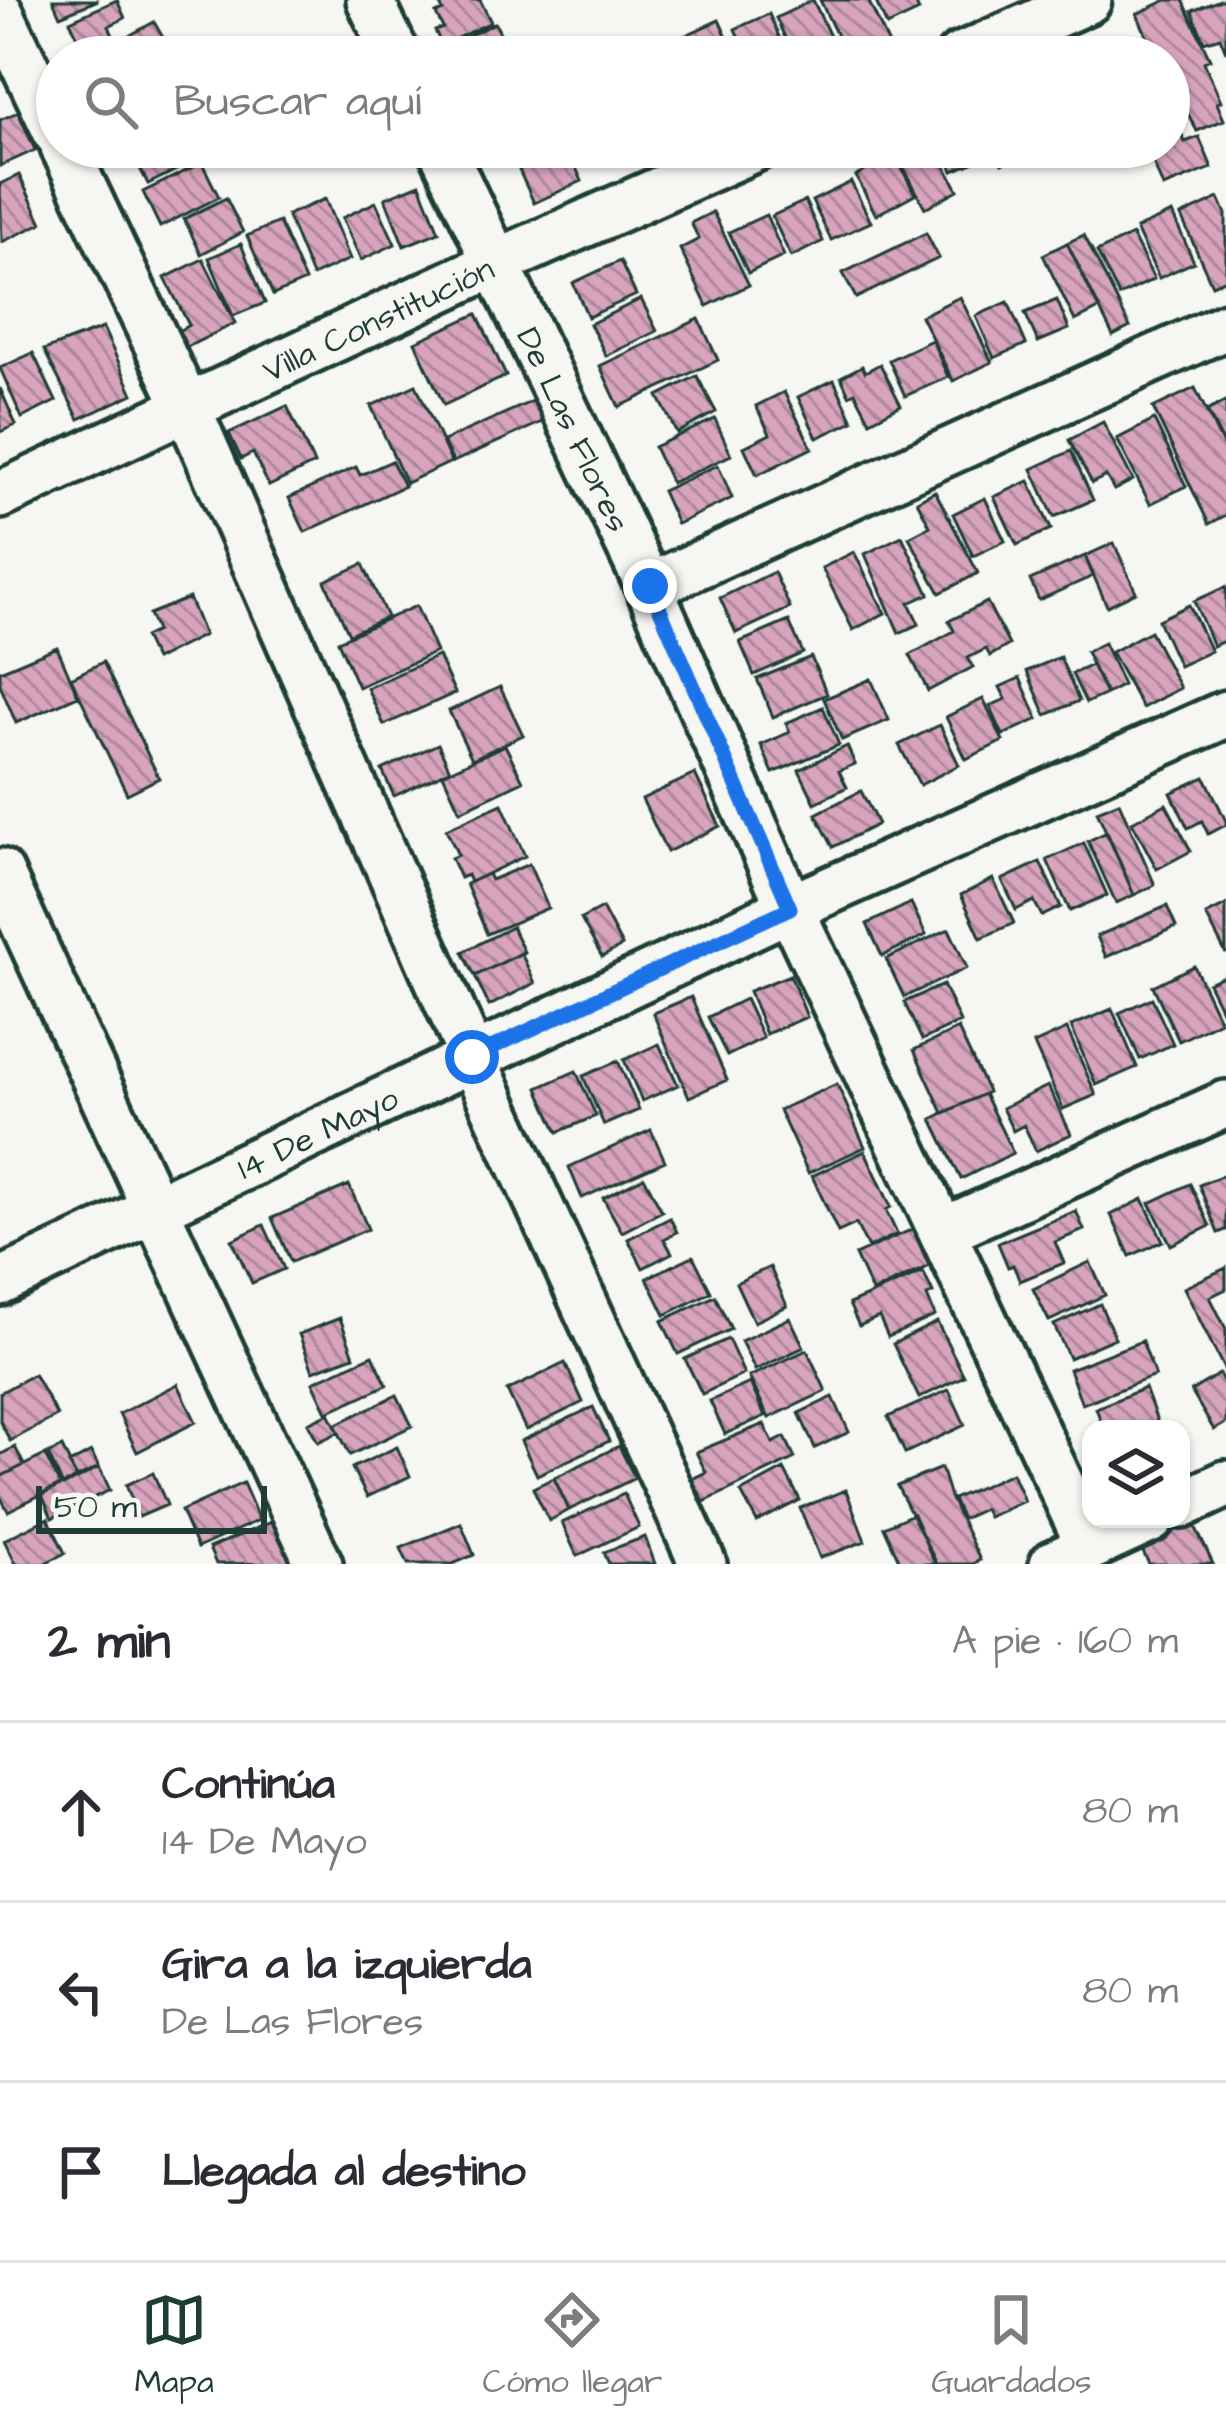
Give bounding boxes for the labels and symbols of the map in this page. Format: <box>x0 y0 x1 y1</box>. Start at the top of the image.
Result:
street label: Villa Constitución <box>255 246 502 394</box>
street label: De Las Flores <box>504 320 641 540</box>
route end <box>623 559 677 613</box>
route start <box>445 1030 499 1084</box>
street label: 14 De Mayo <box>230 1076 407 1191</box>
scale bar <box>36 1480 267 1533</box>

